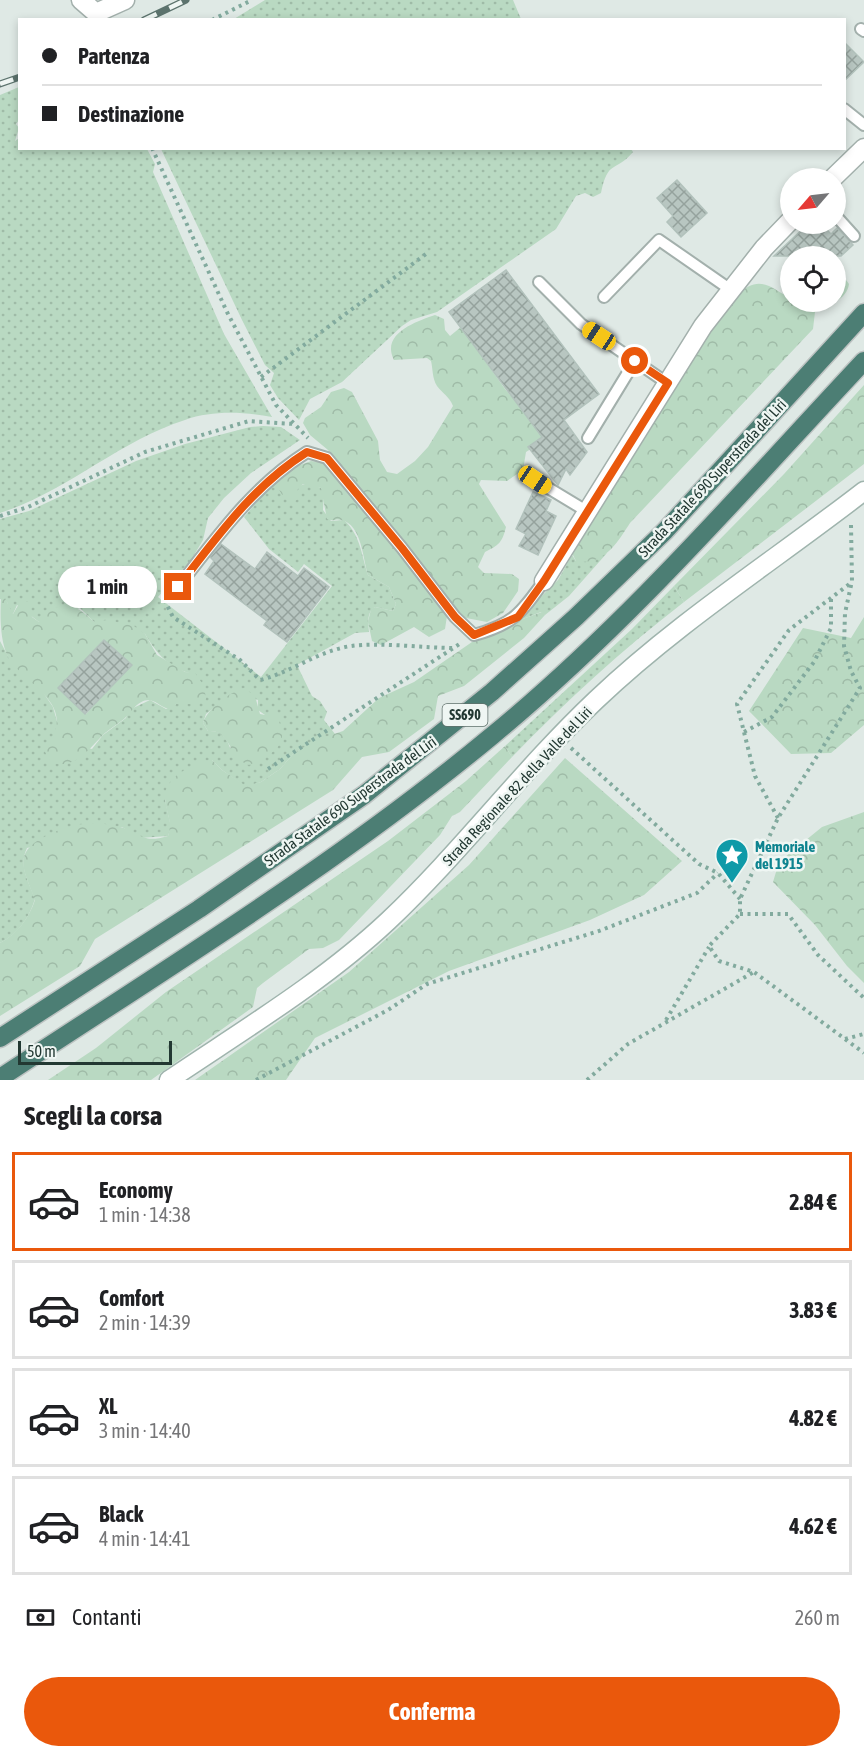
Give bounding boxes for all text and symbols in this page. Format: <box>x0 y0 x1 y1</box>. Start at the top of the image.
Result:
text: Partenza <box>78 43 150 69</box>
text: Destinazione <box>78 101 184 127</box>
north arrow <box>780 168 846 234</box>
map controls <box>780 168 846 312</box>
button: locate <box>780 246 846 312</box>
car <box>579 319 619 353</box>
route start <box>621 347 648 374</box>
street label: Strada Statale 690 Superstrada del Liri <box>635 396 789 560</box>
car <box>515 462 555 498</box>
callout: 1 min <box>58 566 157 608</box>
route end <box>164 573 191 600</box>
text: 1 min <box>87 575 128 598</box>
street label: Strada Regionale 82 della Valle del Liri <box>439 703 595 869</box>
road number: SS690 <box>442 704 488 726</box>
street label: Strada Statale 690 Superstrada del Liri <box>261 733 439 869</box>
place icon: Memoriale del 1915 <box>714 837 750 884</box>
place label: Memoriale del 1915 <box>755 838 815 872</box>
scale bar <box>18 1038 172 1066</box>
text: 50 m <box>27 1042 56 1060</box>
text: Scegli la corsa <box>24 1100 162 1131</box>
icon: car <box>27 1175 81 1229</box>
text: Economy <box>99 1177 173 1203</box>
text: 2.84 € <box>789 1189 837 1215</box>
text: 1 min · 14:38 <box>99 1203 191 1226</box>
icon: car <box>27 1283 81 1337</box>
text: Comfort <box>99 1285 164 1311</box>
text: 3.83 € <box>789 1297 837 1323</box>
text: 2 min · 14:39 <box>99 1311 191 1334</box>
icon: car <box>27 1391 81 1445</box>
text: XL <box>99 1393 117 1419</box>
text: 4.82 € <box>789 1405 837 1431</box>
text: 3 min · 14:40 <box>99 1419 191 1442</box>
icon: car <box>27 1499 81 1553</box>
text: Black <box>99 1501 143 1527</box>
text: 4.62 € <box>789 1513 837 1539</box>
text: 4 min · 14:41 <box>99 1527 191 1550</box>
icon: cash <box>24 1601 57 1634</box>
text: Contanti <box>72 1604 142 1630</box>
text: 260 m <box>795 1606 840 1629</box>
button: Conferma <box>24 1677 840 1746</box>

